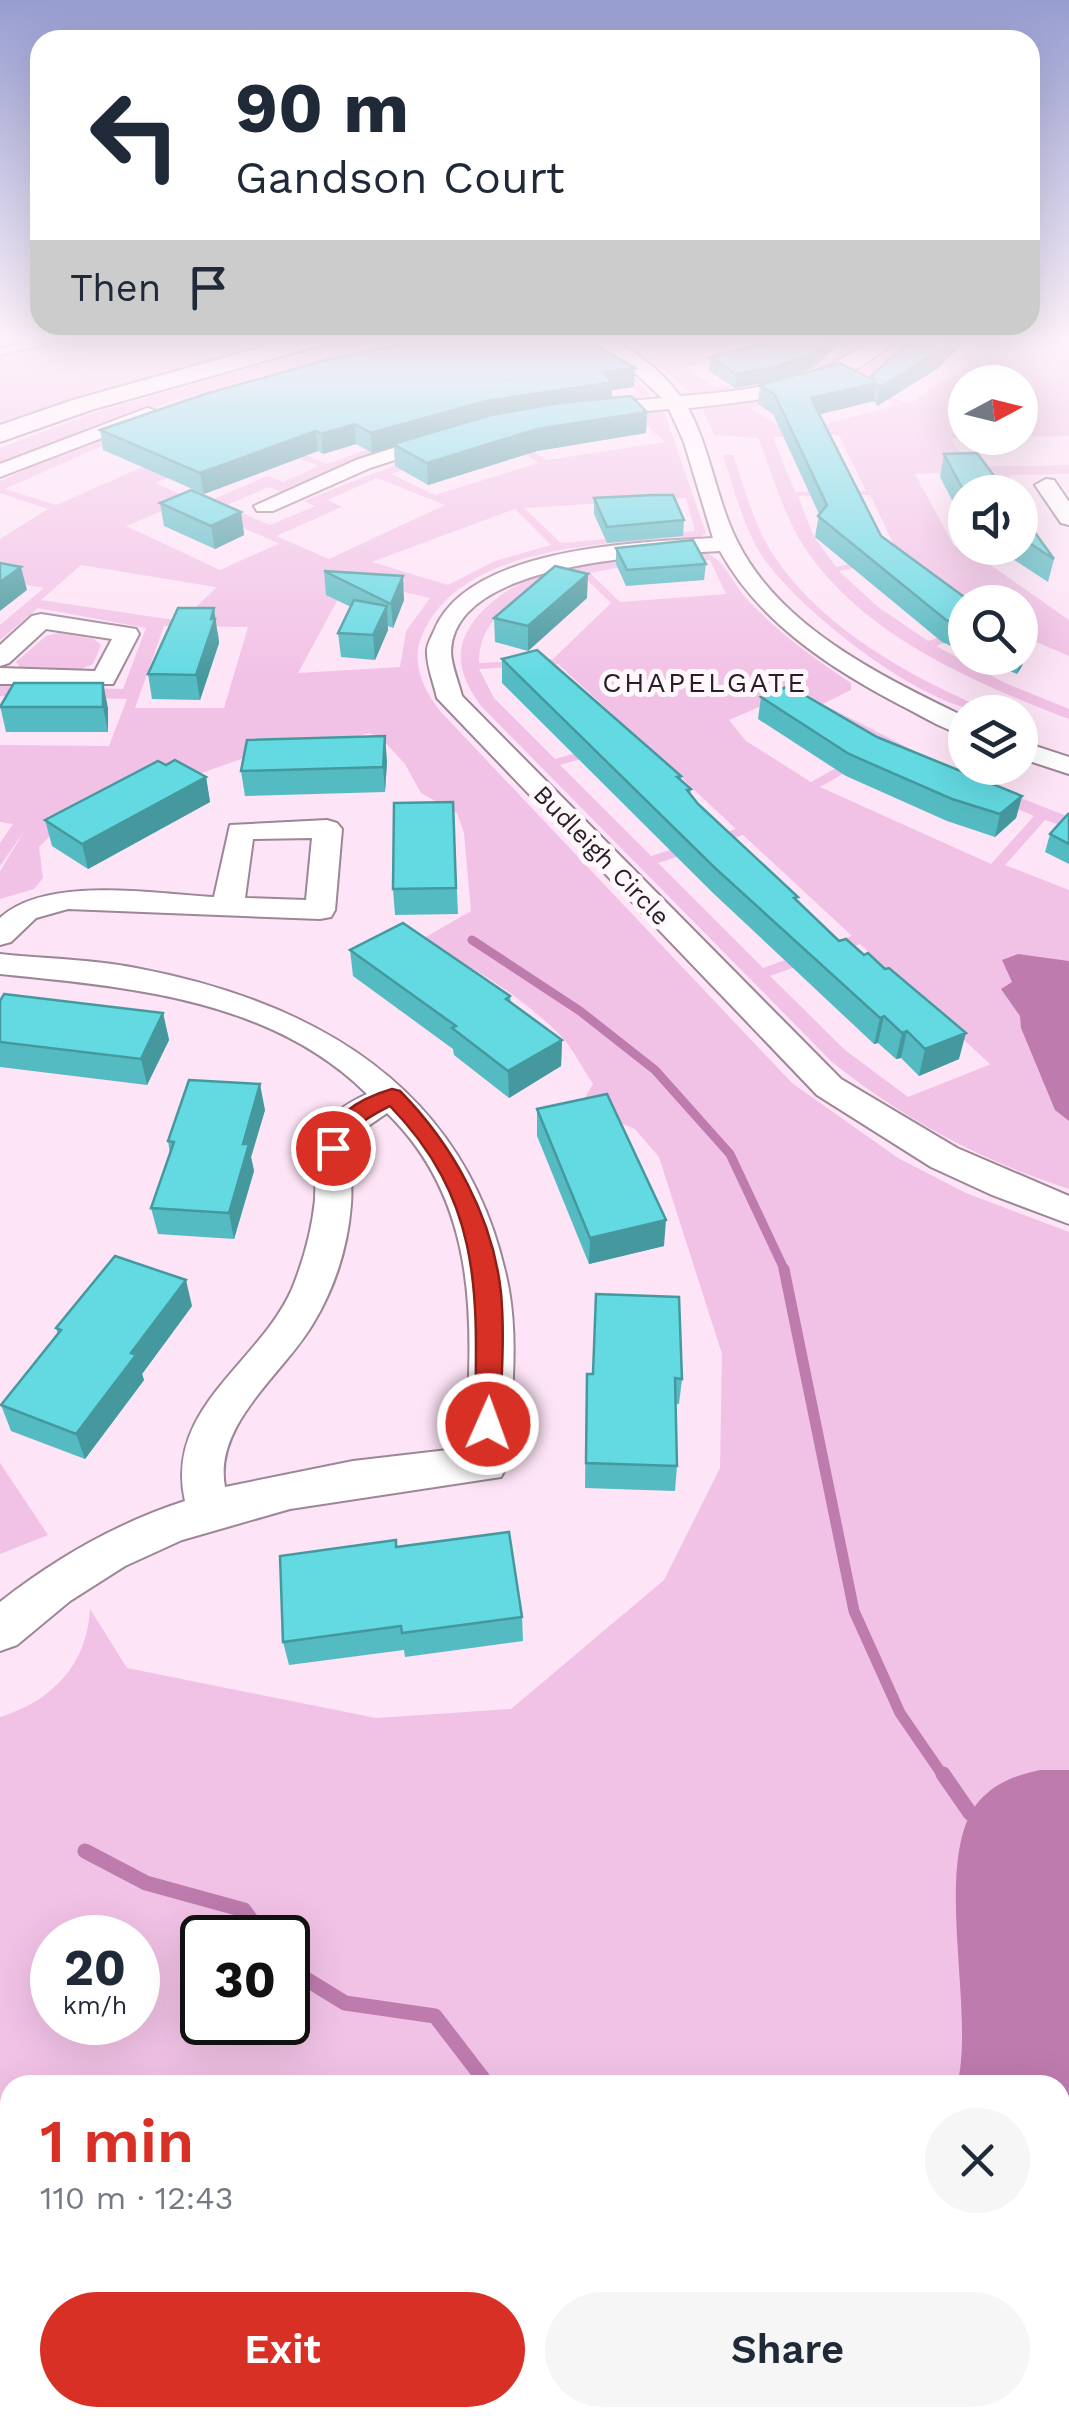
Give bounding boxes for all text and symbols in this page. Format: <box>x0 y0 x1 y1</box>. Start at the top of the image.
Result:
text: 90 m <box>235 67 409 149</box>
icon: left <box>70 70 200 200</box>
text: Gandson Court <box>235 151 565 204</box>
icon: arrive <box>181 260 236 315</box>
text: Then <box>70 266 161 310</box>
north arrow <box>948 365 1038 455</box>
map controls <box>948 365 1038 785</box>
button: sound <box>948 475 1038 565</box>
button: search <box>948 585 1038 675</box>
district label: CHAPELGATE <box>602 666 808 699</box>
button: layers <box>948 695 1038 785</box>
street label: Budleigh Circle <box>528 779 676 931</box>
pin <box>291 1106 376 1191</box>
icon: arrive <box>306 1121 361 1176</box>
position arrow <box>436 1372 540 1476</box>
speed limit sign: 30 <box>180 1915 310 2045</box>
text: 20 <box>64 1938 126 1997</box>
text: km/h <box>63 1991 127 2020</box>
text: 1 min <box>40 2106 194 2177</box>
button: close <box>925 2108 1030 2213</box>
text: 110 m · 12:43 <box>40 2179 234 2217</box>
button: Exit <box>40 2292 525 2407</box>
button: Share <box>545 2292 1030 2407</box>

